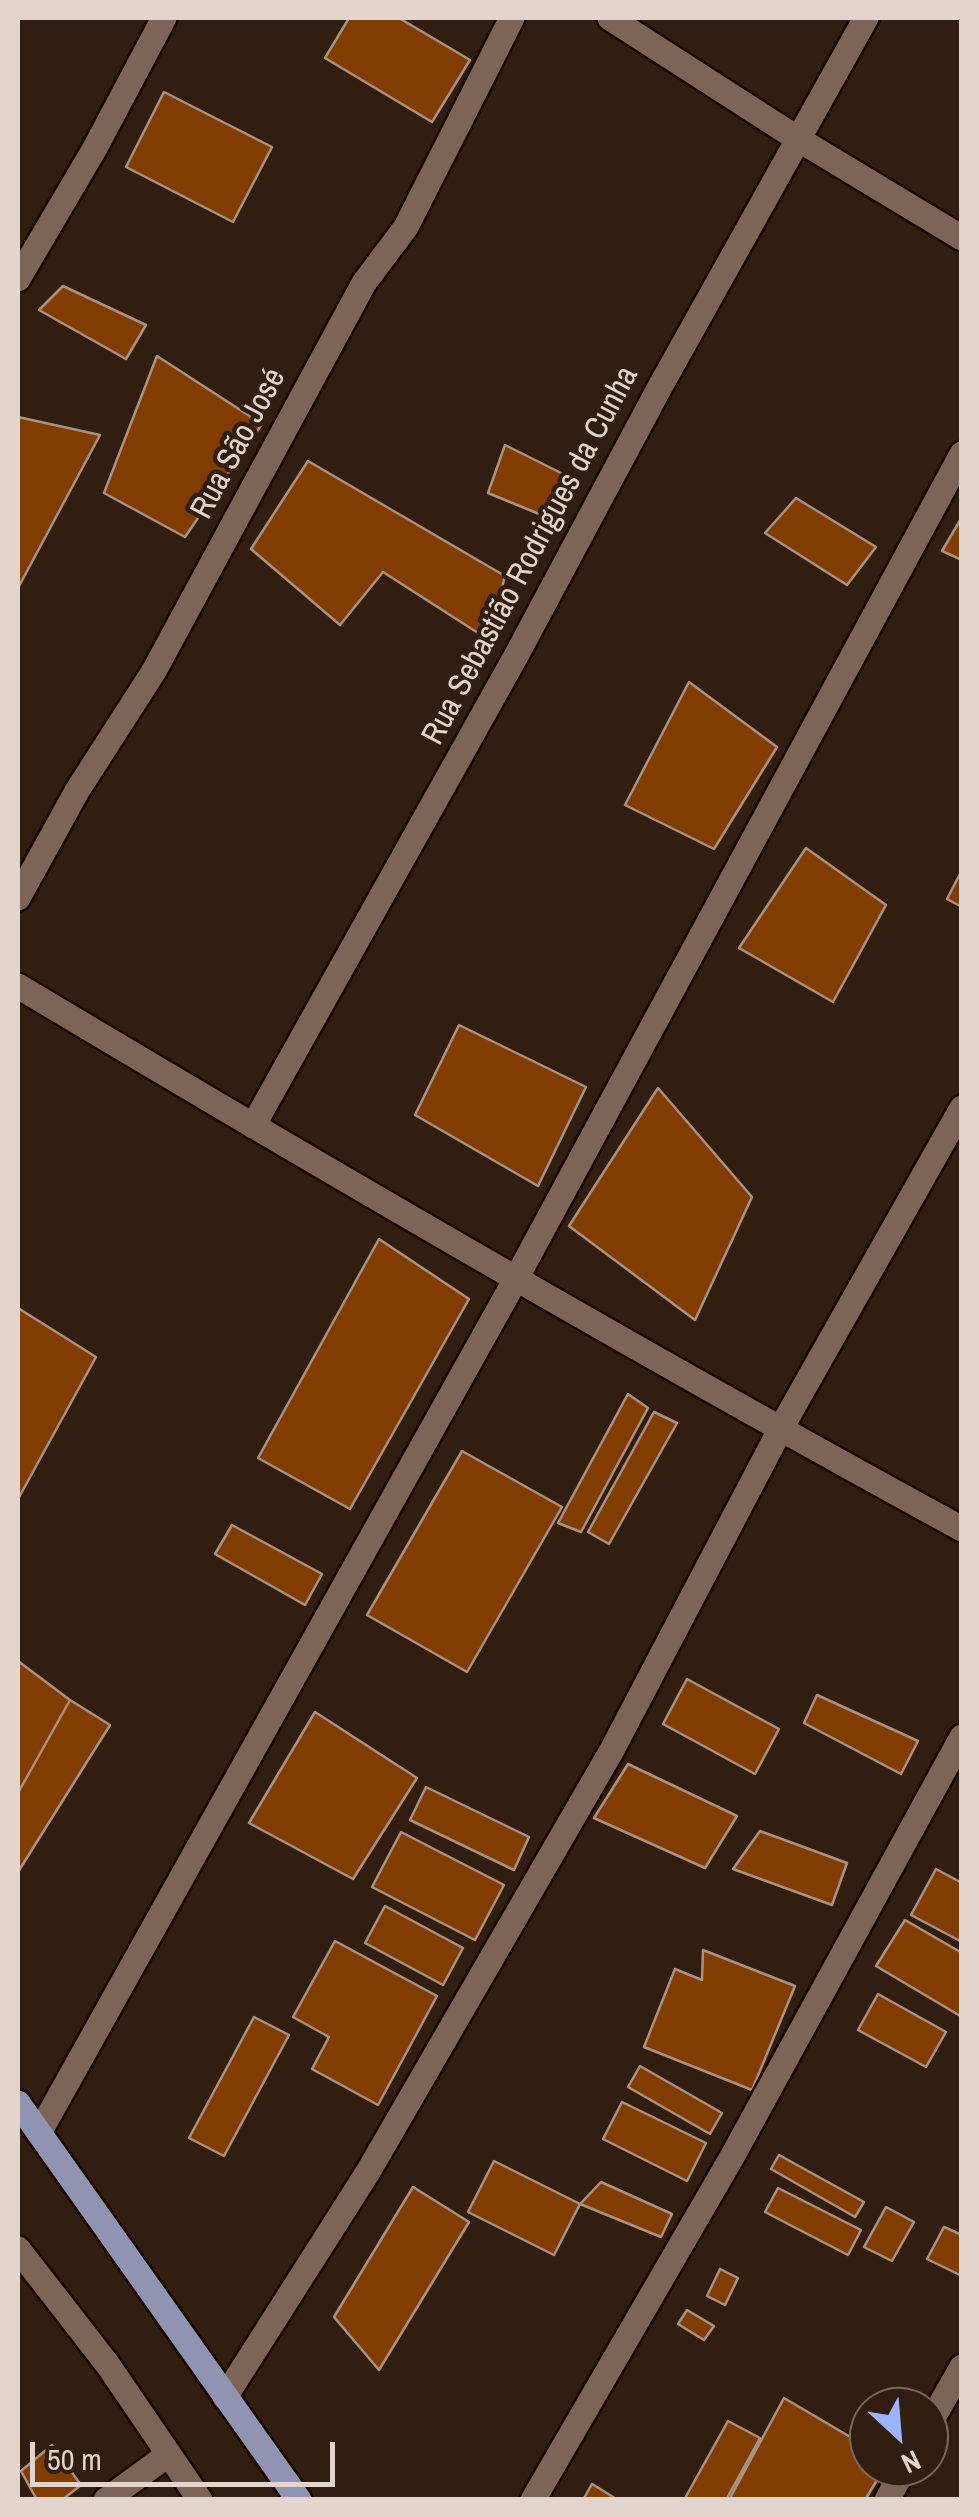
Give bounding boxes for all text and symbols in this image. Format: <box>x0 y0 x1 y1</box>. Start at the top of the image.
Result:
street label: Rua Sebastião Rodrigues da Cunha <box>415 360 647 752</box>
street label: Rua São José <box>183 362 295 526</box>
north arrow <box>849 2387 949 2487</box>
scale bar <box>35 2422 340 2484</box>
text: 50 m <box>47 2439 102 2479</box>
text: N <box>896 2441 927 2483</box>

